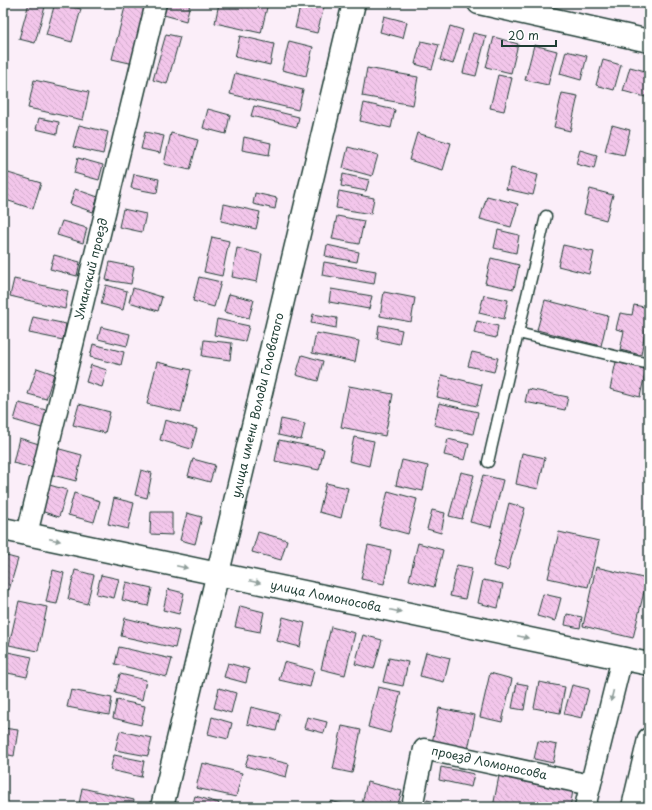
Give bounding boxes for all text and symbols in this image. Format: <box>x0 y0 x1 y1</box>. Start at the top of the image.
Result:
scale bar <box>502 22 556 48</box>
text: 20 m <box>508 26 539 44</box>
street label: Уманский проезд <box>69 216 111 321</box>
street label: улица имени Володи Головатого <box>226 311 288 499</box>
one-way arrow <box>49 537 61 543</box>
one-way arrow <box>176 564 188 570</box>
street label: улица Ломоносова <box>269 575 384 616</box>
one-way arrow <box>249 580 261 586</box>
one-way arrow <box>390 609 402 615</box>
one-way arrow <box>517 635 529 641</box>
one-way arrow <box>609 689 615 702</box>
street label: проезд Ломоносова <box>430 741 550 784</box>

